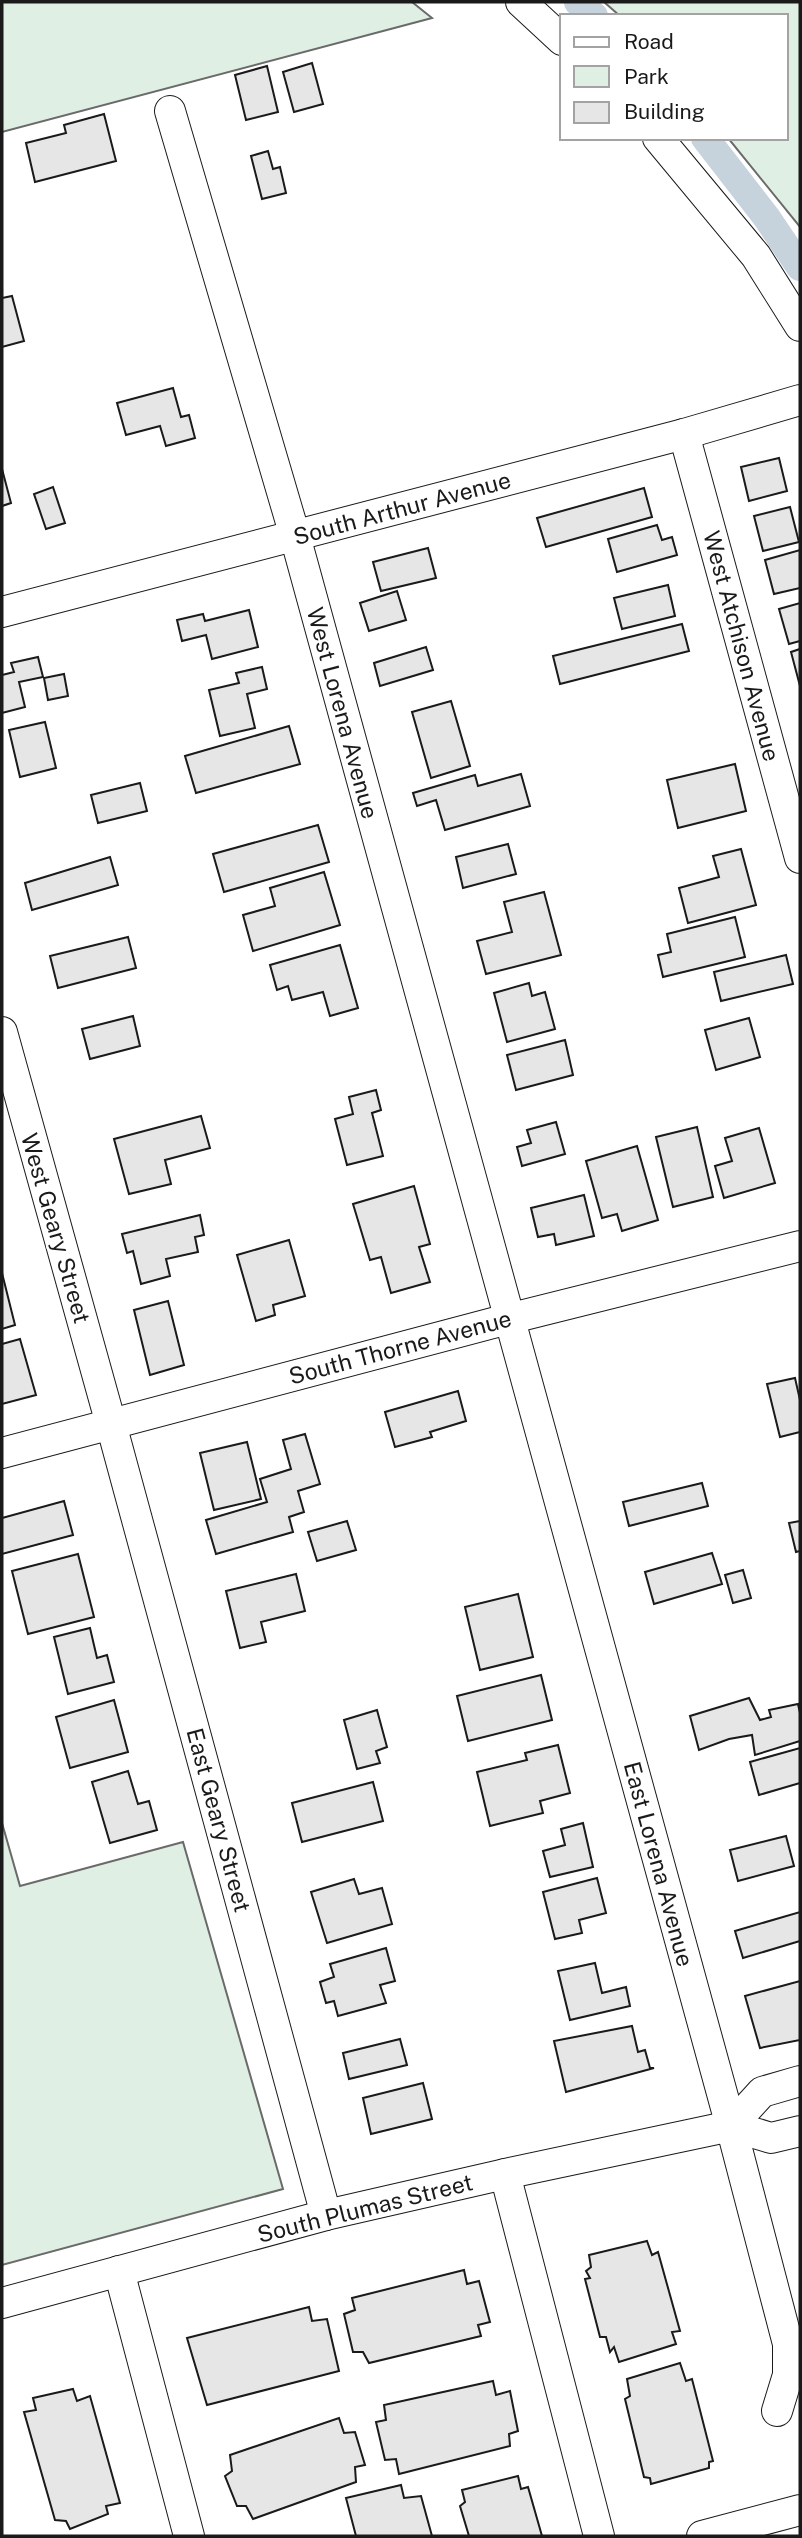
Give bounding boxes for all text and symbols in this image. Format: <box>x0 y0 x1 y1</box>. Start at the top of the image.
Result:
legend <box>560 14 788 140</box>
text: Road <box>624 29 674 54</box>
text: Park <box>624 64 669 89</box>
text: Building <box>624 99 705 124</box>
street label: South Arthur Avenue <box>290 466 514 550</box>
street label: West Atchison Avenue <box>698 528 786 764</box>
street label: West Lorena Avenue <box>302 604 384 822</box>
street label: West Geary Street <box>16 1130 96 1326</box>
street label: South Thorne Avenue <box>286 1304 514 1390</box>
street label: East Geary Street <box>181 1725 257 1915</box>
street label: East Lorena Avenue <box>619 1759 699 1969</box>
street label: South Plumas Street <box>254 2168 476 2248</box>

